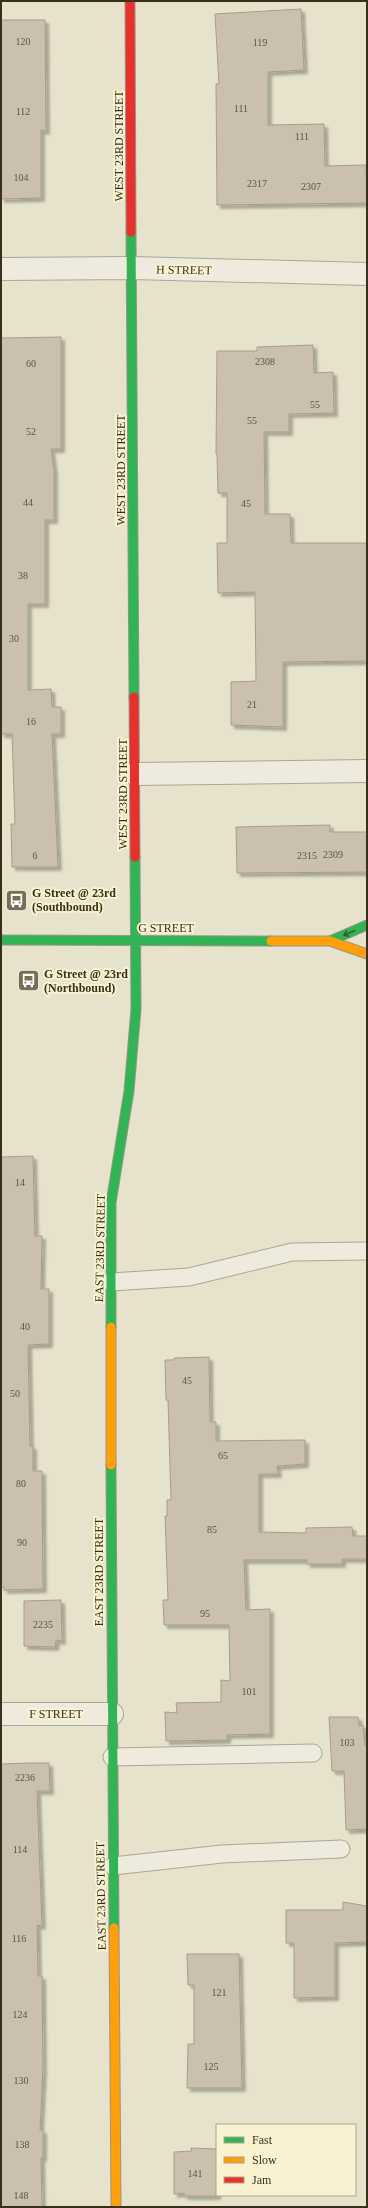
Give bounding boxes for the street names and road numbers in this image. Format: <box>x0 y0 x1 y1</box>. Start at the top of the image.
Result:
street label: WEST 23RD STREET <box>112 90 126 202</box>
street label: H STREET <box>156 263 213 277</box>
street label: WEST 23RD STREET <box>114 414 128 526</box>
street label: WEST 23RD STREET <box>116 738 130 850</box>
street label: G STREET <box>138 921 194 935</box>
street label: EAST 23RD STREET <box>92 1193 108 1302</box>
street label: EAST 23RD STREET <box>92 1517 106 1626</box>
street label: F STREET <box>29 1707 84 1721</box>
street label: EAST 23RD STREET <box>93 1841 109 1950</box>

